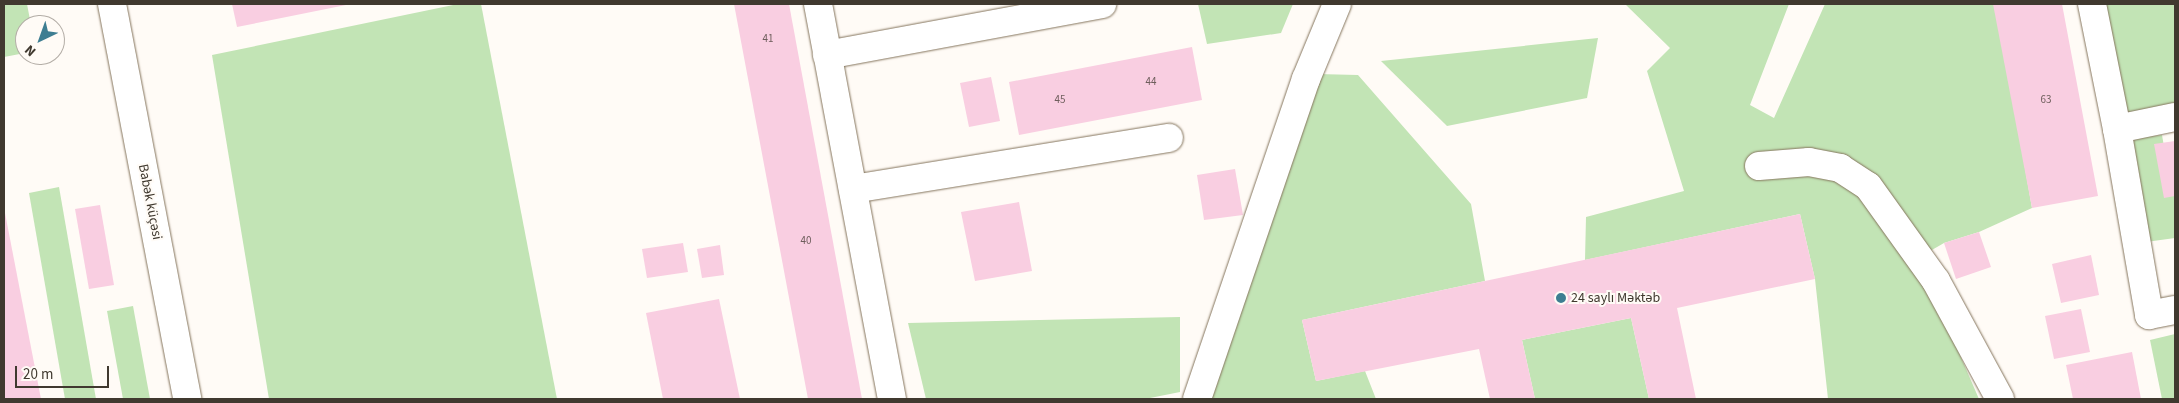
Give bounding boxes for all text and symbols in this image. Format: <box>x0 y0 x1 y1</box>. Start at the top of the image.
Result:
north arrow <box>15 15 65 65</box>
house number: 41 <box>763 32 773 46</box>
text: N <box>20 40 41 61</box>
house number: 44 <box>1146 75 1156 89</box>
house number: 45 <box>1055 93 1065 107</box>
house number: 63 <box>2041 93 2051 107</box>
street label: Babək küçəsi <box>134 163 166 241</box>
house number: 40 <box>801 234 811 248</box>
place label: 24 saylı Məktəb <box>1571 290 1660 306</box>
marker: 24 saylı Məktəb <box>1555 292 1567 304</box>
scale bar <box>18 356 111 388</box>
text: 20 m <box>23 364 53 385</box>

